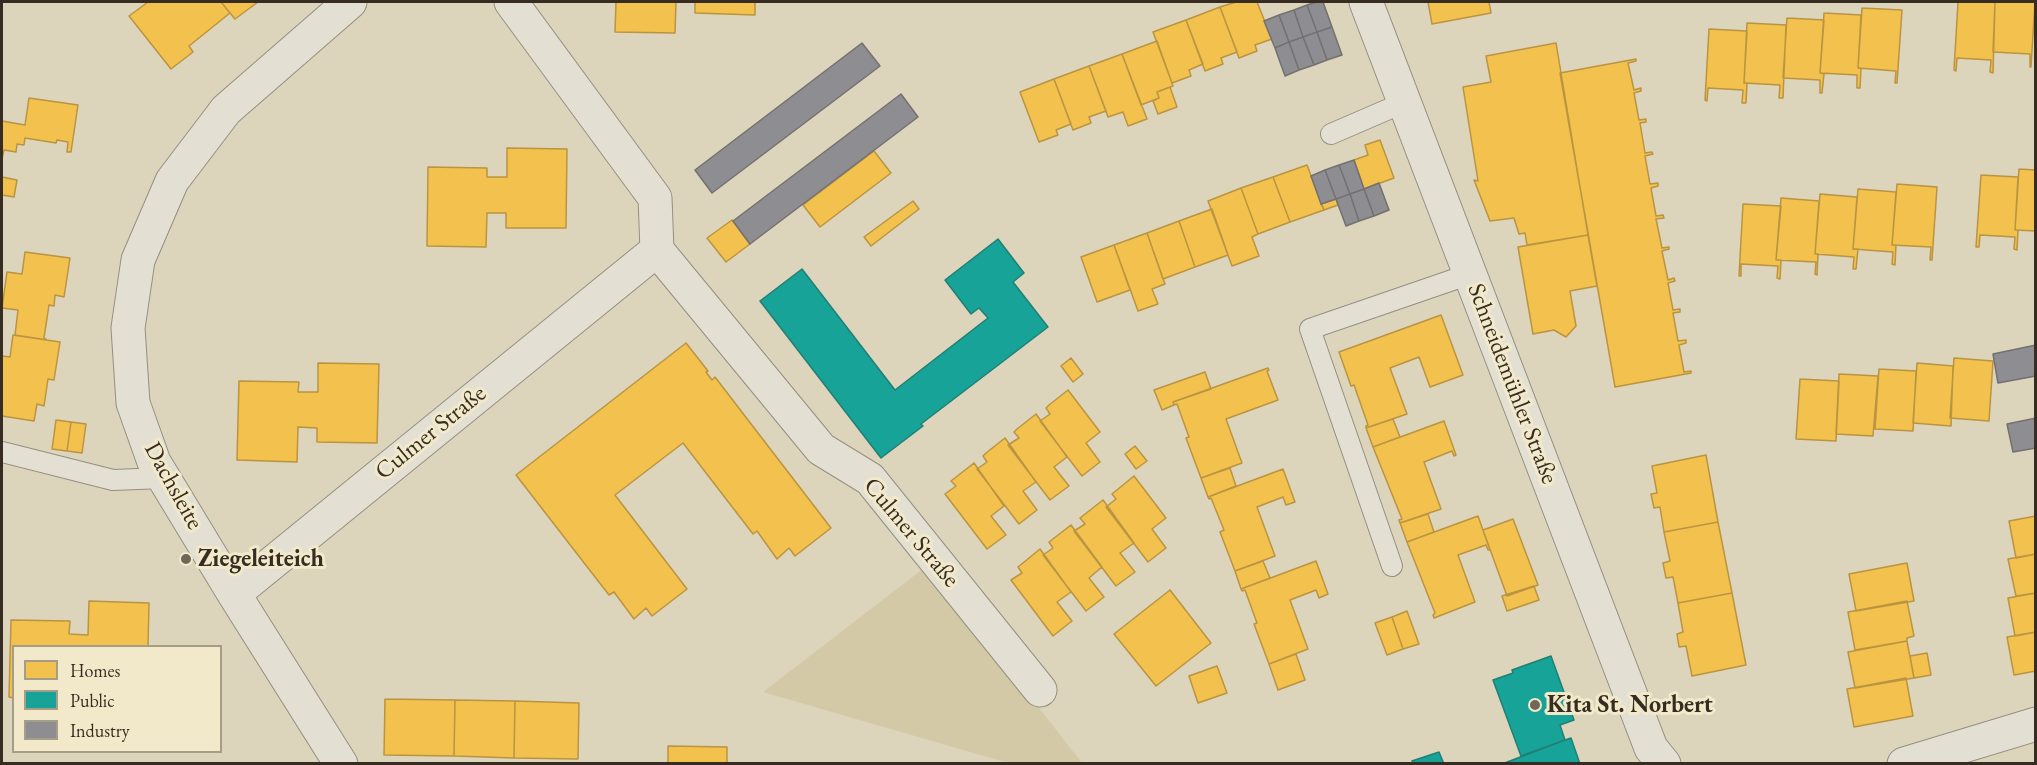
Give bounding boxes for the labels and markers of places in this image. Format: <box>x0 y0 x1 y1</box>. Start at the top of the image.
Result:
place label: Ziegeleiteich <box>198 545 324 573</box>
marker: Ziegeleiteich <box>179 552 193 566</box>
place label: Kita St. Norbert <box>1547 691 1713 719</box>
marker: Kita St. Norbert <box>1528 698 1542 712</box>

